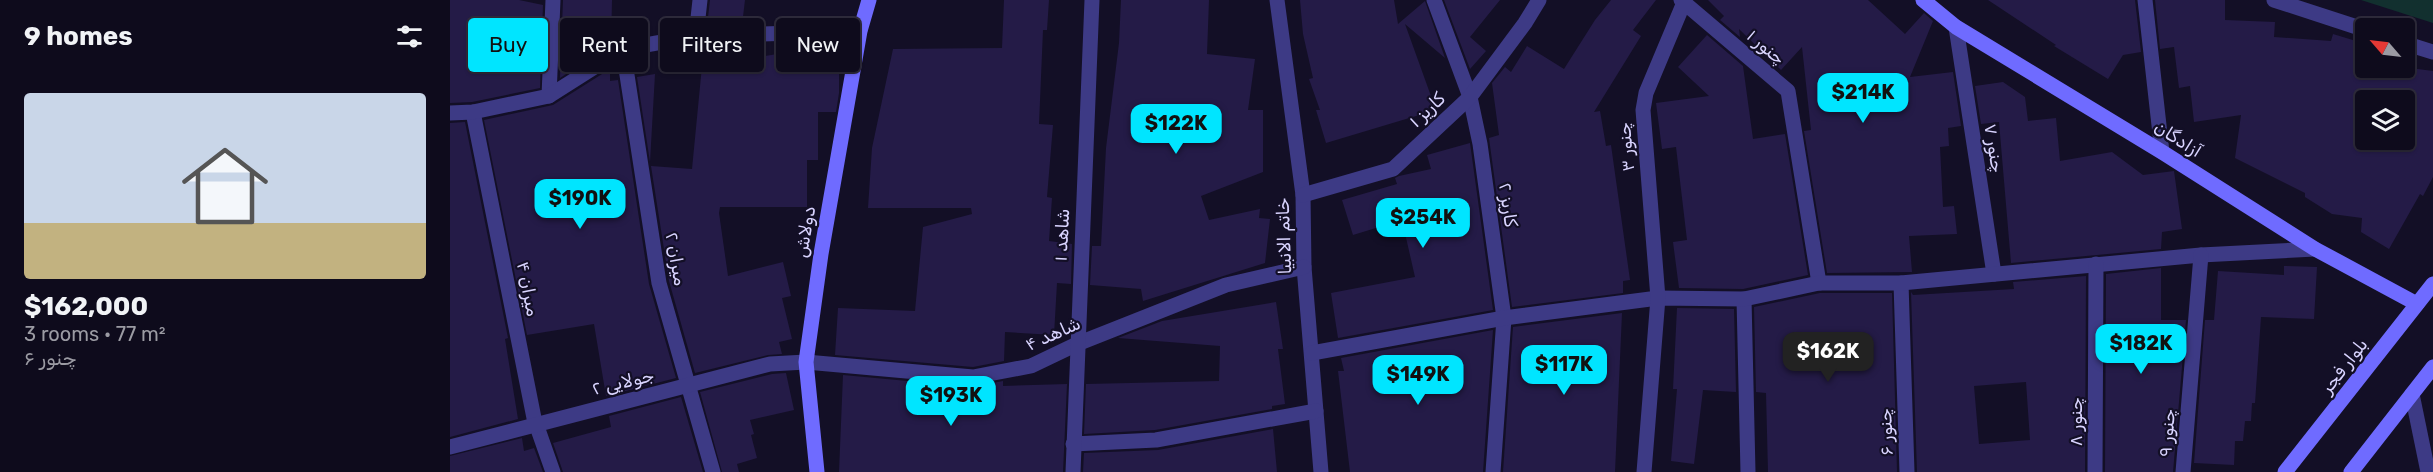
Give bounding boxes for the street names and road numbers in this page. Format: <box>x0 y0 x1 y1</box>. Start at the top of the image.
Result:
street label: چنور ۱ <box>1742 25 1790 69</box>
street label: کاریز ۱ <box>1404 88 1450 132</box>
street label: آزادگان <box>2150 116 2207 162</box>
street label: چنور ۳ <box>1613 121 1639 173</box>
street label: چنور ۷ <box>1979 122 2009 174</box>
street label: کاریز ۲ <box>1494 181 1522 229</box>
street label: خاتم الانبیا <box>1272 197 1297 275</box>
street label: دولاش <box>790 205 820 259</box>
street label: شاهد ۱ <box>1050 208 1074 262</box>
street label: میران ۲ <box>660 231 692 287</box>
street label: میران ۴ <box>512 260 544 318</box>
street label: شاهد ۴ <box>1022 312 1084 356</box>
street label: بلوار فجر <box>2315 334 2372 399</box>
street label: جولایی ۲ <box>590 364 656 400</box>
street label: چنور ۸ <box>2065 397 2087 447</box>
street label: چنور ۶ <box>1874 408 1898 456</box>
street label: چنور ۹ <box>2154 408 2180 458</box>

